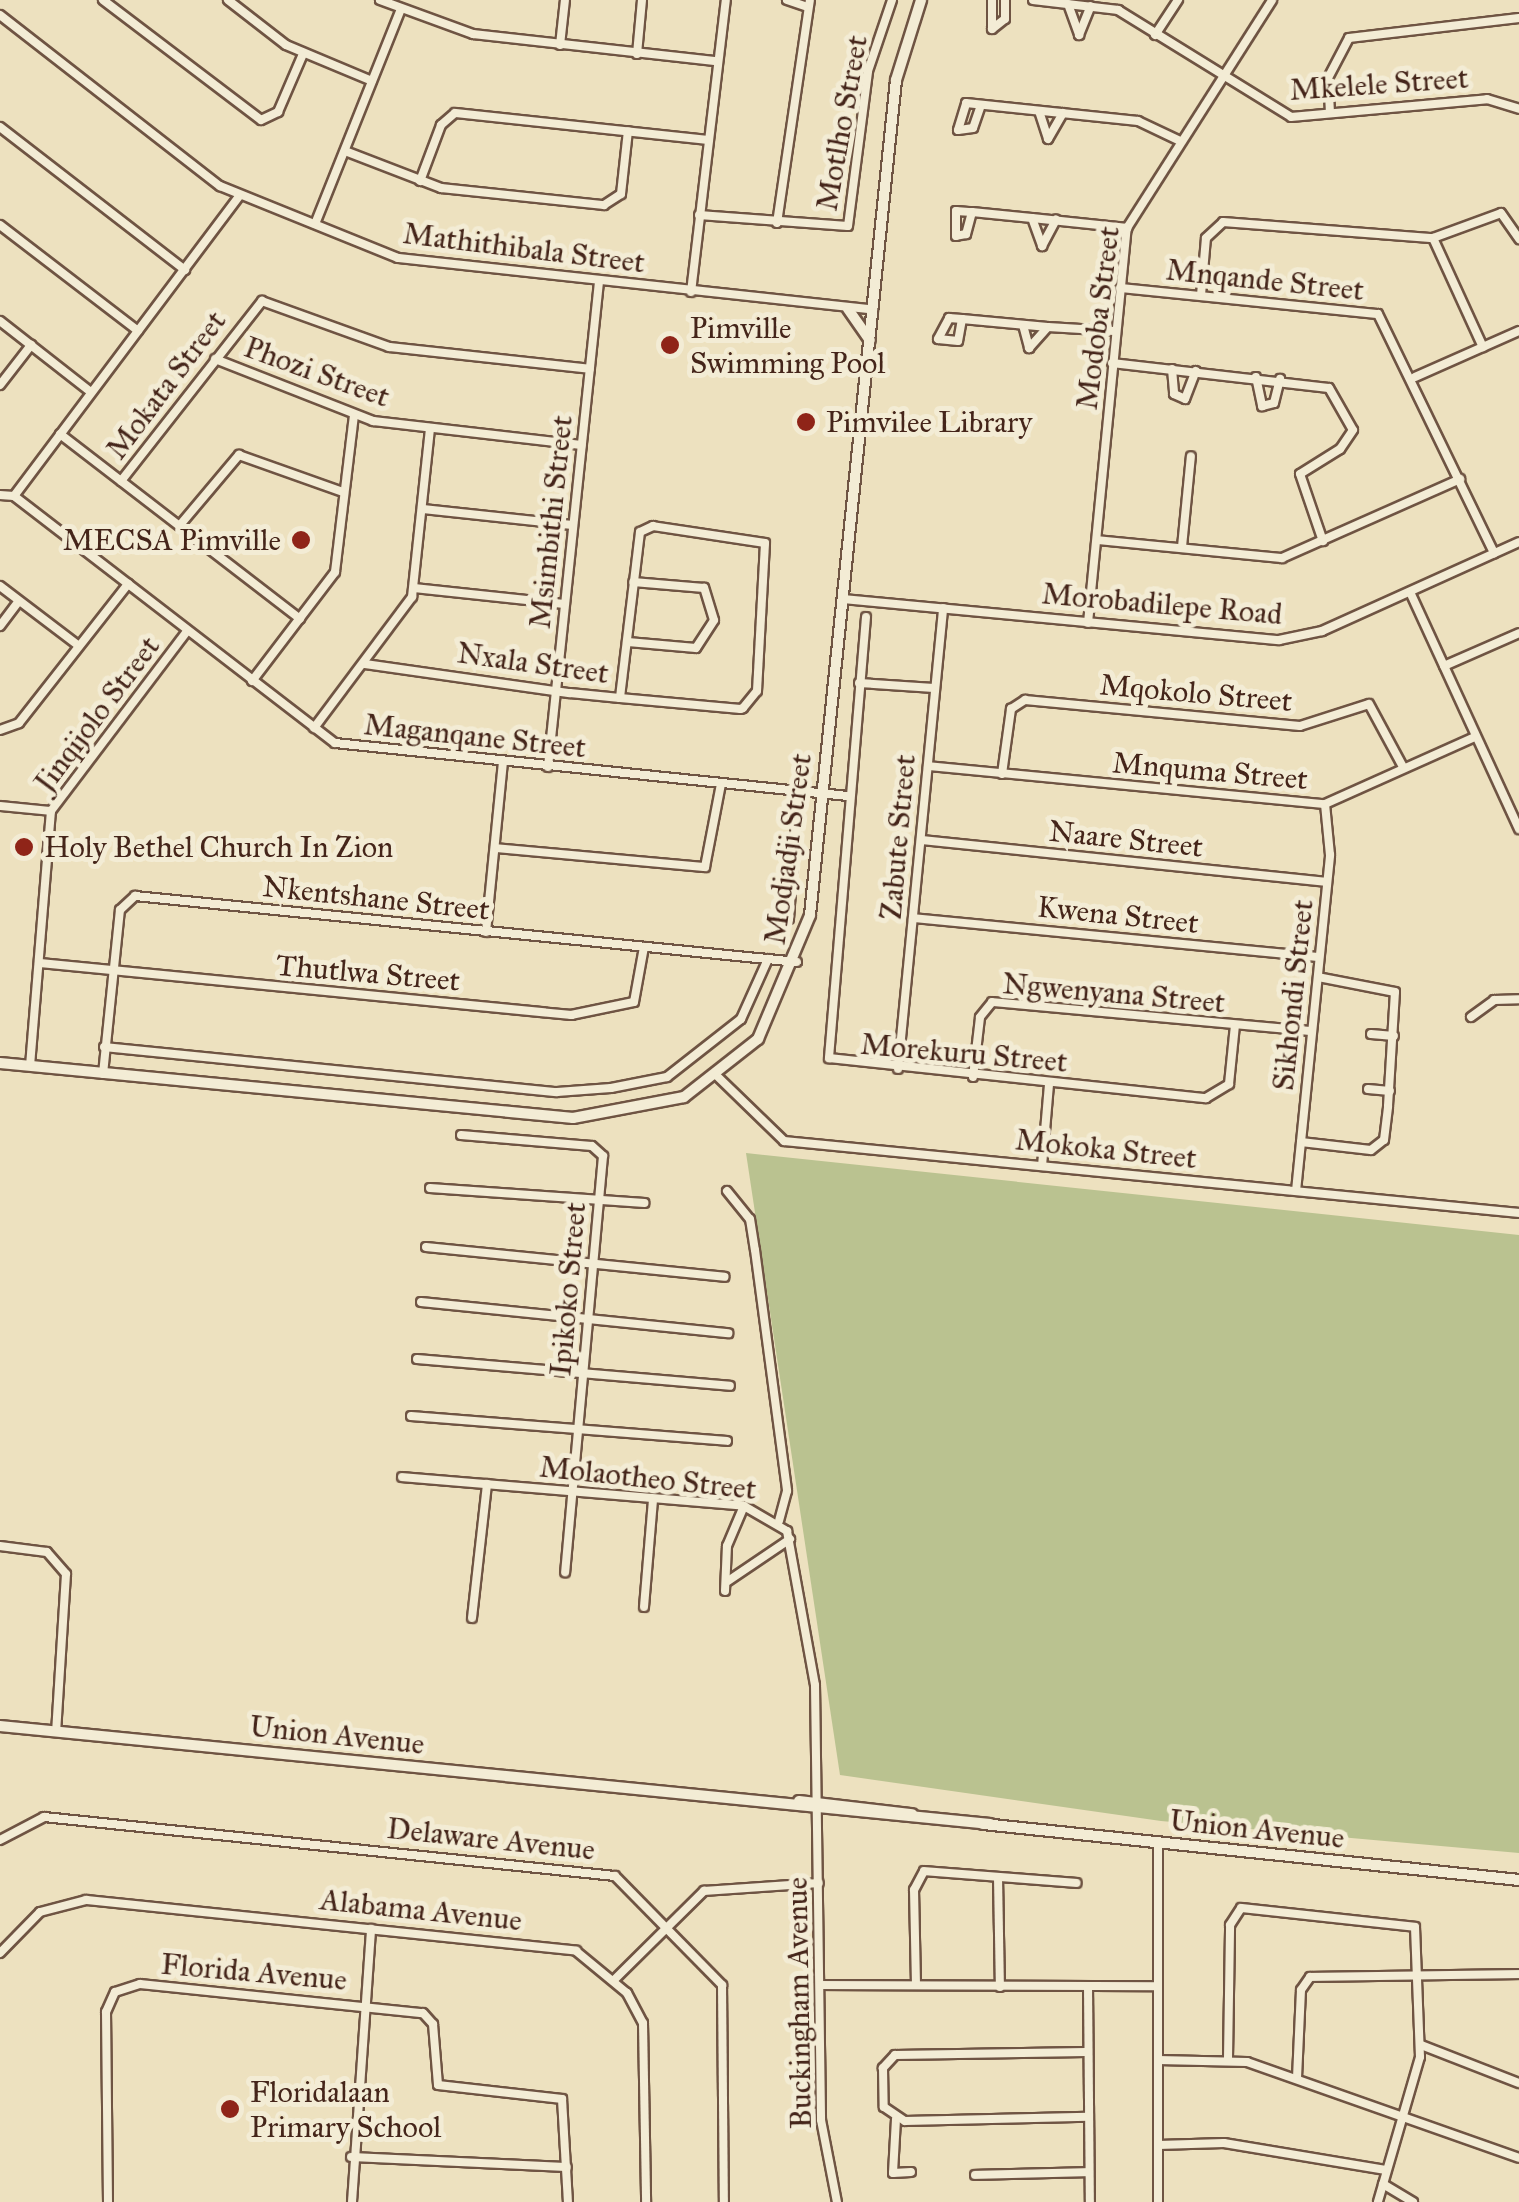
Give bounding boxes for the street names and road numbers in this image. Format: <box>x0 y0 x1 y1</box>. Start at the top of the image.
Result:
street label: Motlho Street <box>809 32 875 214</box>
street label: Mkelele Street <box>1288 60 1470 108</box>
street label: Mathithibala Street <box>401 215 647 281</box>
street label: Modoba Street <box>1069 224 1127 412</box>
street label: Mnqande Street <box>1164 252 1366 308</box>
street label: Mokata Street <box>98 304 234 466</box>
street label: Phozi Street <box>239 329 395 415</box>
street label: Msimbithi Street <box>522 414 580 630</box>
street label: Morobadilepe Road <box>1040 576 1284 632</box>
street label: Jinqijolo Street <box>27 629 167 799</box>
street label: Nxala Street <box>455 635 611 691</box>
street label: Mqokolo Street <box>1098 667 1294 719</box>
street label: Maganqane Street <box>362 706 588 766</box>
street label: Mnquma Street <box>1111 745 1309 797</box>
street label: Modjadji Street <box>757 751 819 947</box>
street label: Zabute Street <box>873 753 923 921</box>
street label: Naare Street <box>1047 813 1205 865</box>
street label: Nkentshane Street <box>261 868 491 928</box>
street label: Kwena Street <box>1036 889 1200 941</box>
street label: Sikhondi Street <box>1265 898 1321 1092</box>
street label: Thutlwa Street <box>274 947 462 999</box>
street label: Ngwenyana Street <box>1001 965 1227 1021</box>
street label: Morekuru Street <box>859 1026 1069 1080</box>
street label: Mokoka Street <box>1014 1122 1198 1176</box>
street label: Ipikoko Street <box>542 1201 594 1377</box>
street label: Molaotheo Street <box>538 1449 758 1507</box>
street label: Union Avenue <box>248 1708 426 1762</box>
street label: Union Avenue <box>1168 1802 1346 1856</box>
street label: Delaware Avenue <box>385 1810 597 1868</box>
street label: Buckingham Avenue <box>779 1877 819 2129</box>
street label: Alabama Avenue <box>318 1882 524 1938</box>
street label: Florida Avenue <box>160 1946 348 1998</box>

